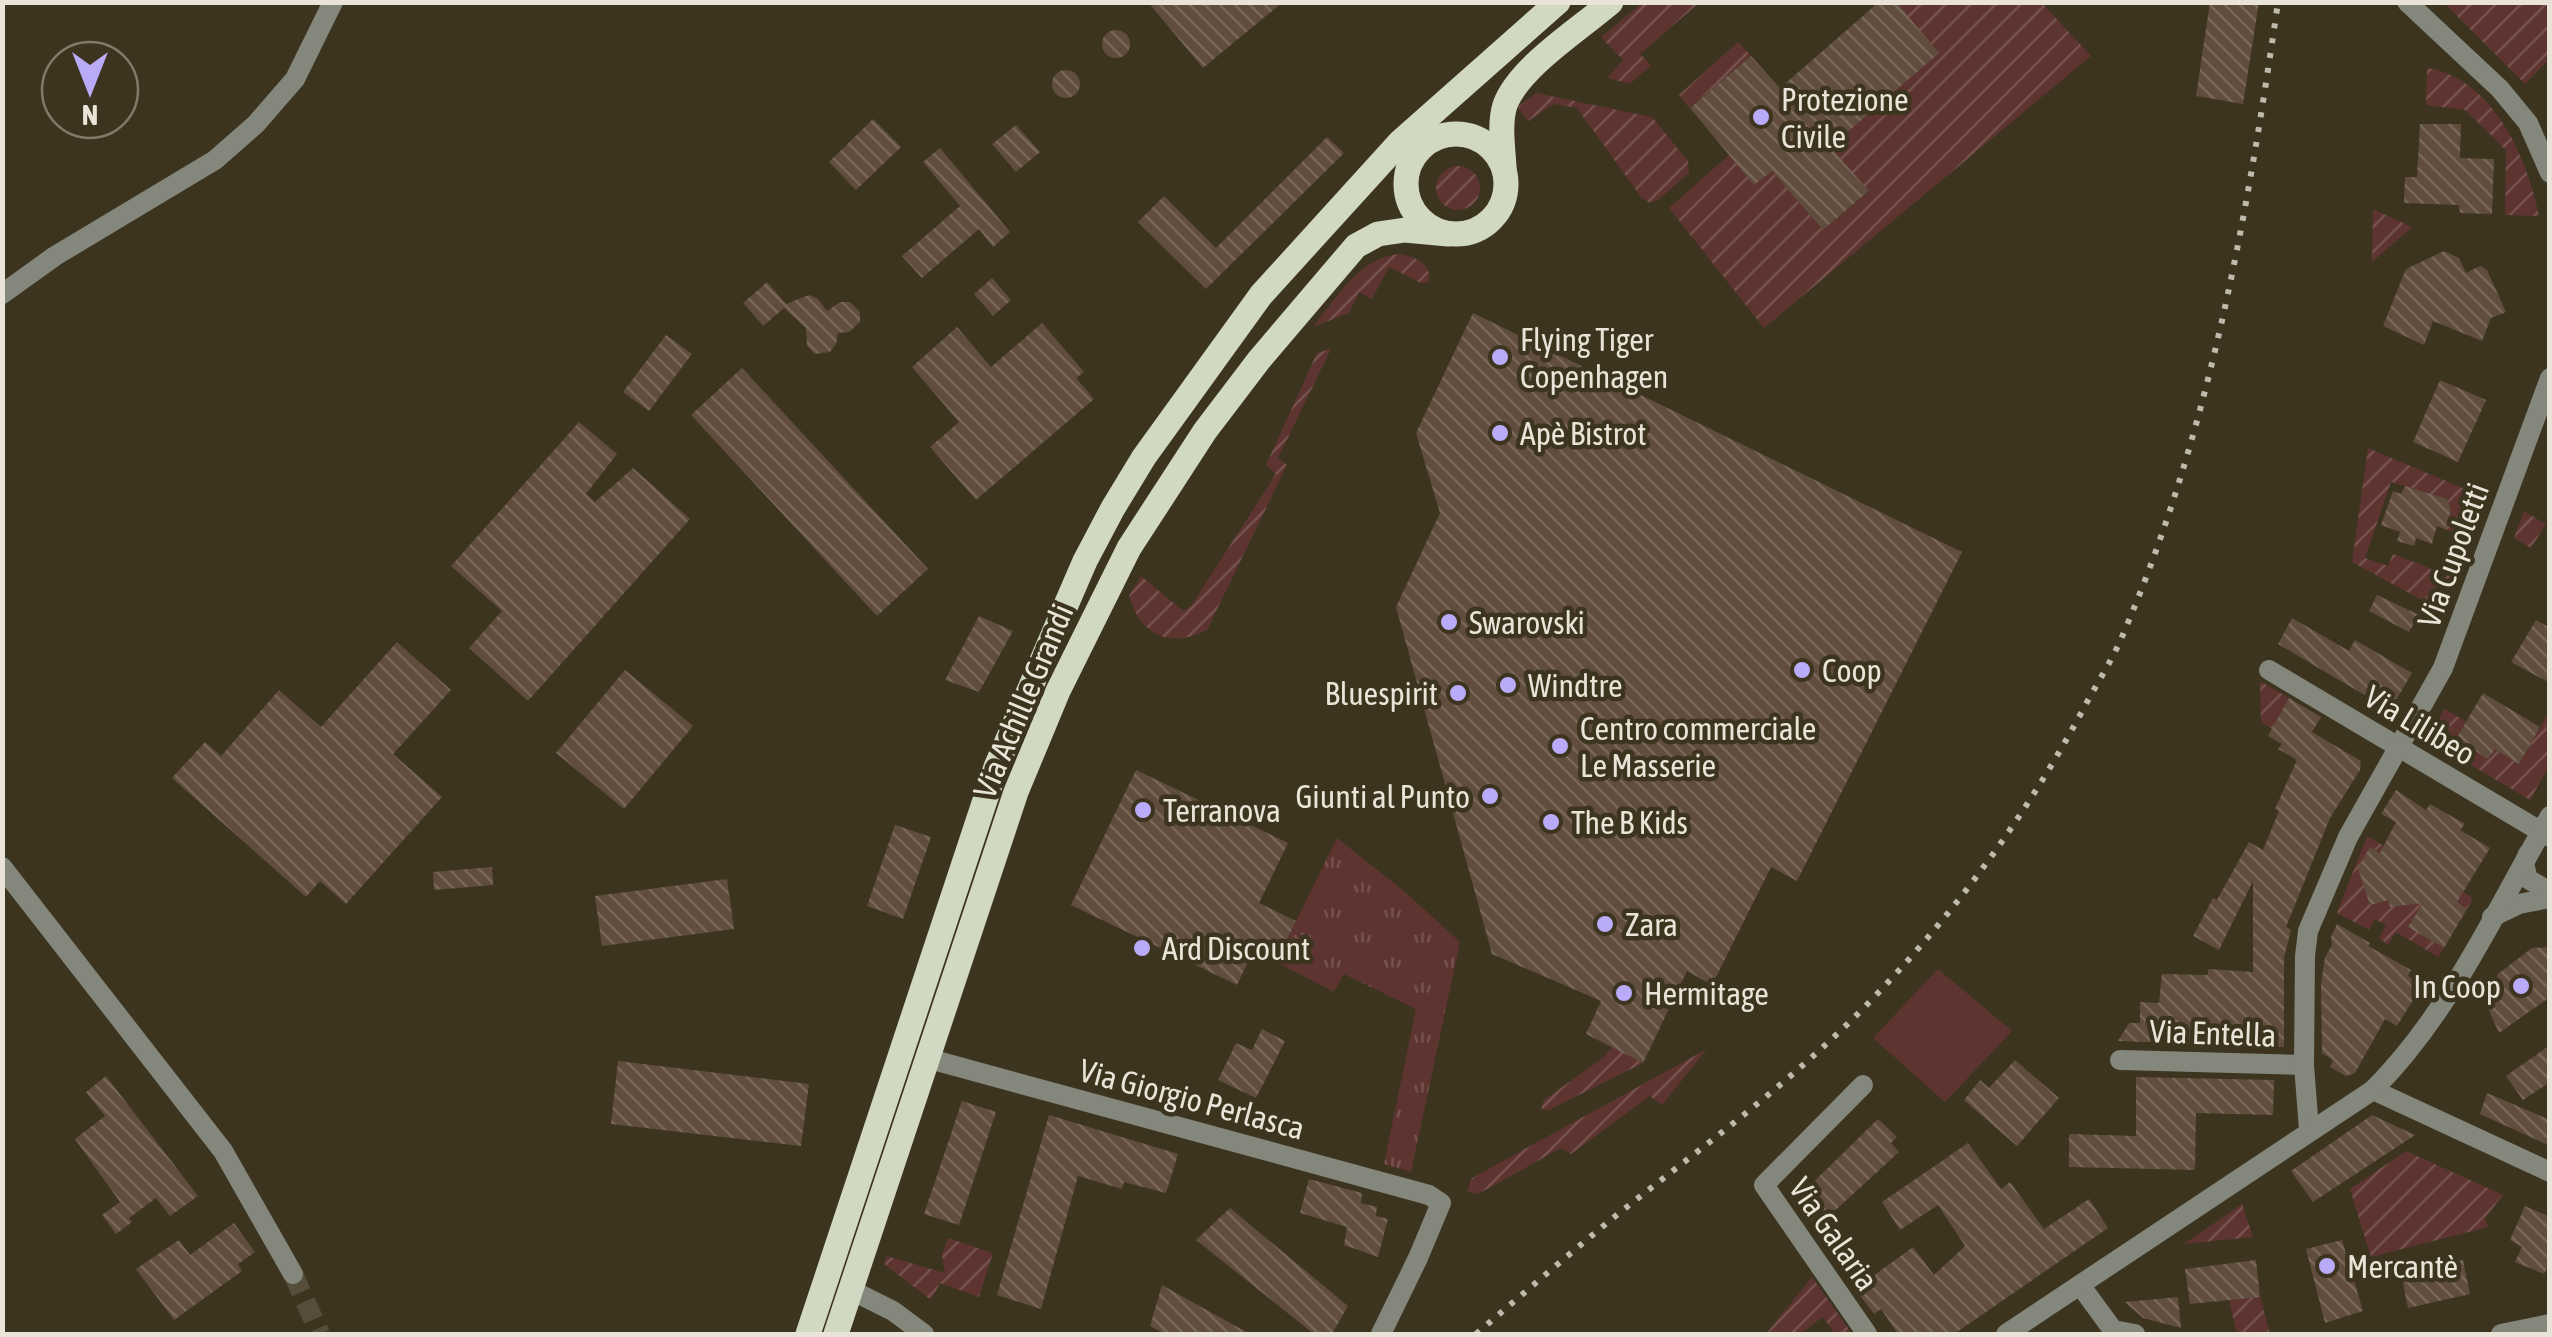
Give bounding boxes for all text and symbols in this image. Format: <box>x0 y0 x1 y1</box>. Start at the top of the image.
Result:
north arrow <box>40 40 140 140</box>
place label: Protezione Civile <box>1781 81 1909 155</box>
text: N <box>82 99 98 131</box>
marker: Protezione Civile <box>1750 106 1772 128</box>
place label: Flying Tiger Copenhagen <box>1520 321 1668 395</box>
marker: Flying Tiger Copenhagen <box>1489 346 1511 368</box>
place label: Apè Bistrot <box>1520 415 1647 452</box>
marker: Apè Bistrot <box>1489 422 1511 444</box>
street label: Via Cupoletti <box>2410 478 2496 632</box>
street label: Via Achille Grandi <box>966 599 1080 803</box>
place label: Swarovski <box>1469 604 1585 641</box>
marker: Swarovski <box>1438 611 1460 633</box>
place label: Coop <box>1822 652 1882 689</box>
marker: Coop <box>1791 659 1813 681</box>
place label: Windtre <box>1528 667 1622 704</box>
marker: Windtre <box>1497 674 1519 696</box>
place label: Bluespirit <box>1325 675 1438 712</box>
street label: Via Lilibeo <box>2358 678 2482 772</box>
marker: Bluespirit <box>1447 682 1469 704</box>
place label: Centro commerciale Le Masserie <box>1580 710 1816 784</box>
marker: Centro commerciale Le Masserie <box>1549 735 1571 757</box>
place label: Giunti al Punto <box>1295 778 1470 815</box>
marker: Giunti al Punto <box>1479 785 1501 807</box>
place label: Terranova <box>1163 792 1281 829</box>
marker: Terranova <box>1132 799 1154 821</box>
place label: The B Kids <box>1571 804 1688 841</box>
marker: The B Kids <box>1540 811 1562 833</box>
place label: Zara <box>1625 906 1678 943</box>
marker: Zara <box>1594 913 1616 935</box>
place label: Ard Discount <box>1162 930 1310 967</box>
marker: Ard Discount <box>1131 937 1153 959</box>
place label: In Coop <box>2413 968 2501 1005</box>
place label: Hermitage <box>1644 975 1769 1012</box>
marker: In Coop <box>2510 975 2532 997</box>
marker: Hermitage <box>1613 982 1635 1004</box>
street label: Via Entella <box>2149 1012 2277 1054</box>
street label: Via Giorgio Perlasca <box>1075 1051 1309 1147</box>
street label: Via Galaria <box>1782 1170 1886 1298</box>
place label: Mercantè <box>2347 1248 2458 1285</box>
marker: Mercantè <box>2316 1255 2338 1277</box>

